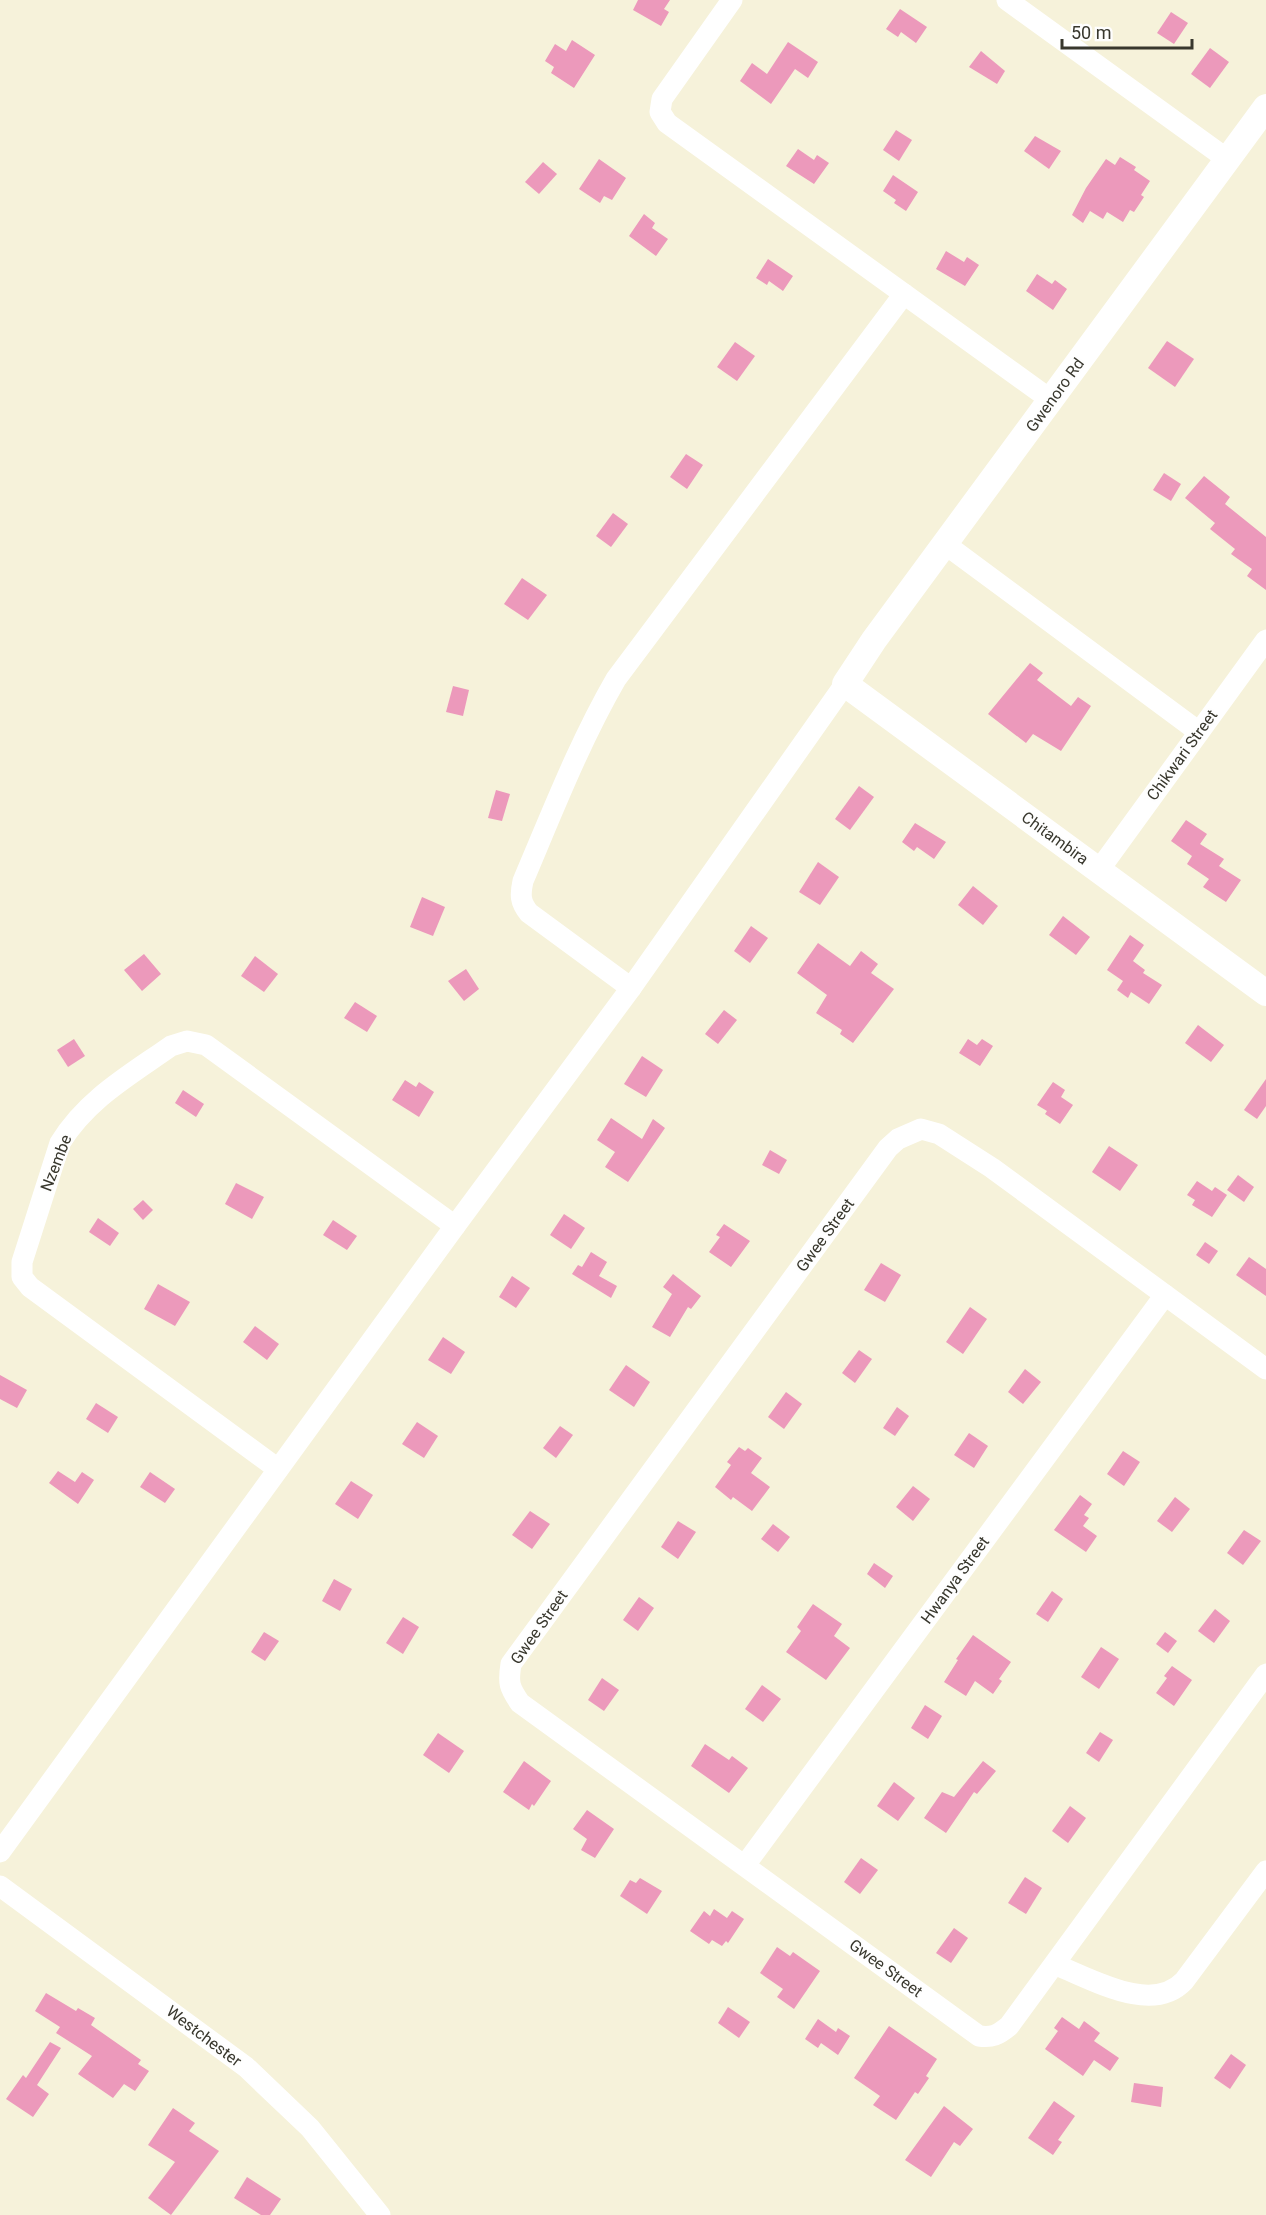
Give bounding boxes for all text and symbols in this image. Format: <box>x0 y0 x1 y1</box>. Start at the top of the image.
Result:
scale bar <box>1062 12 1192 50</box>
text: 50 m <box>1071 22 1111 43</box>
street label: Gwenoro Rd <box>1022 354 1088 436</box>
street label: Chikwari Street <box>1143 706 1221 804</box>
street label: Chitambira <box>1018 807 1092 869</box>
street label: Nzembe <box>37 1132 75 1194</box>
street label: Gwee Street <box>792 1195 858 1275</box>
street label: Hwanya Street <box>917 1533 993 1627</box>
street label: Gwee Street <box>507 1586 571 1668</box>
street label: Gwee Street <box>846 1935 926 2001</box>
street label: Westchester <box>163 2002 246 2071</box>

